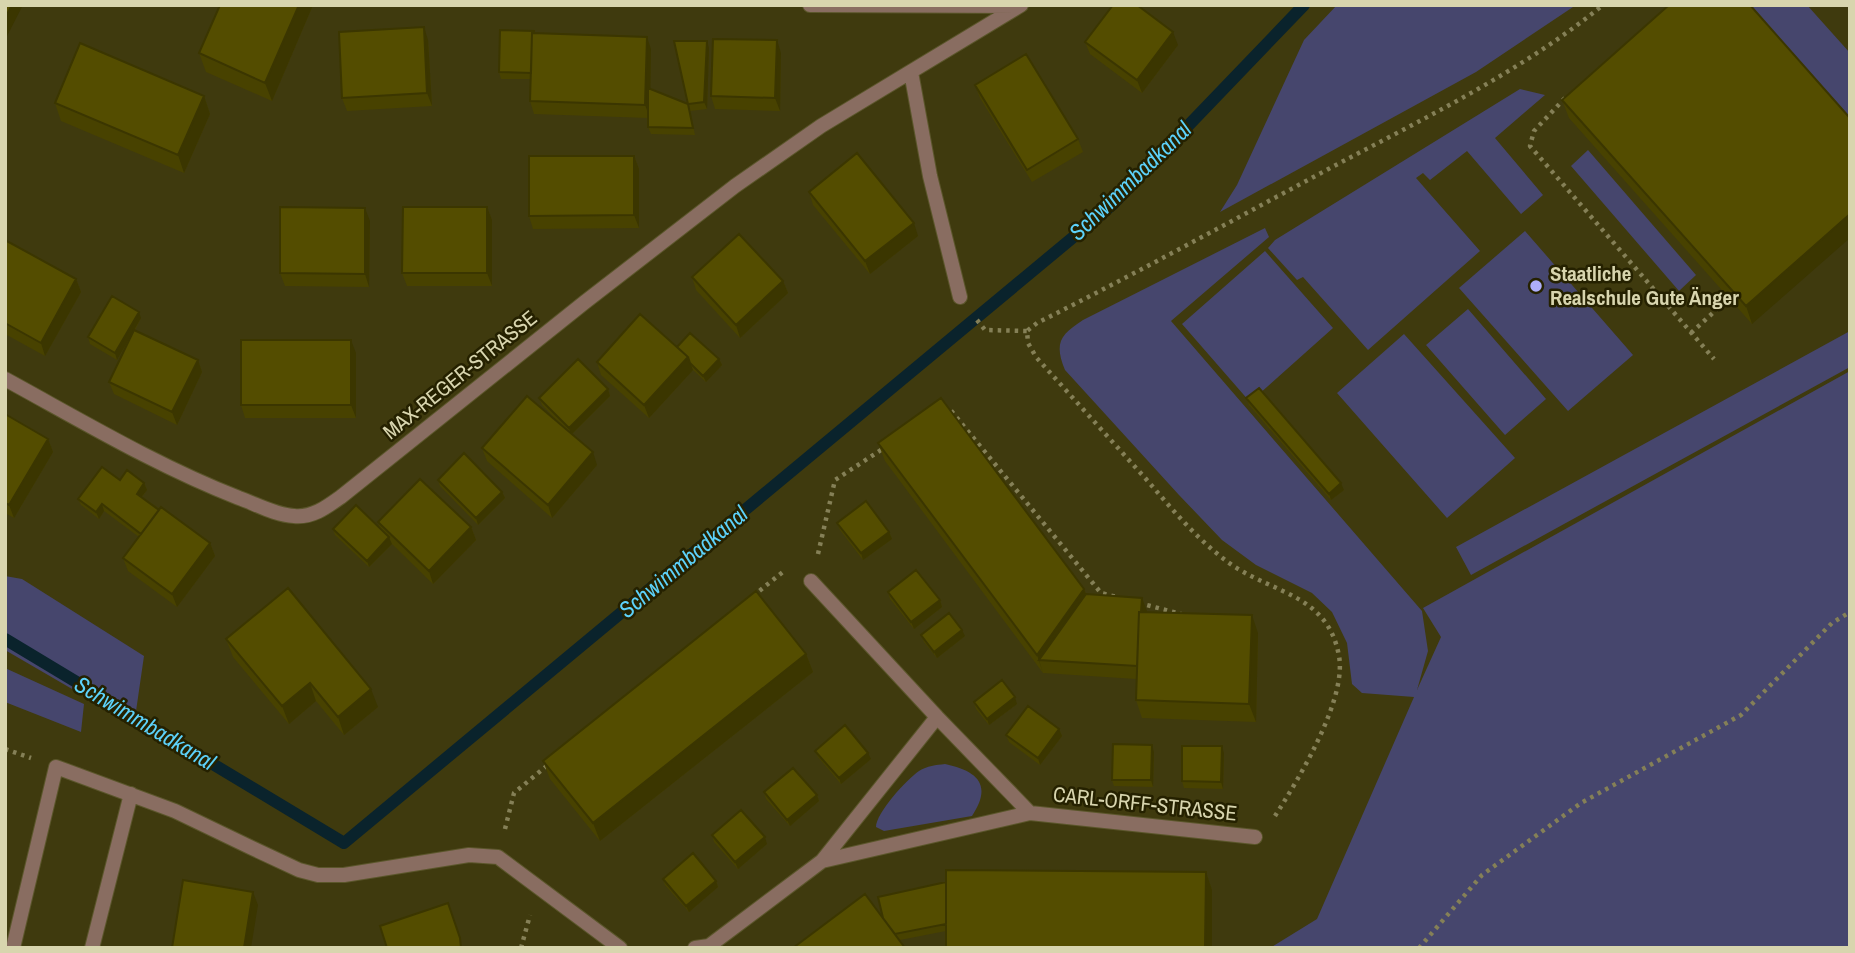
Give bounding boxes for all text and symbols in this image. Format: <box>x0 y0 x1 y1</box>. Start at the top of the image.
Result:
water label: Schwimmbadkanal <box>1062 114 1198 247</box>
place label: Staatliche Realschule Gute Änger <box>1550 259 1739 312</box>
marker: Staatliche Realschule Gute Änger <box>1528 278 1544 294</box>
street label: MAX-REGER-STRASSE <box>377 303 543 446</box>
water label: Schwimmbadkanal <box>612 498 754 625</box>
water label: Schwimmbadkanal <box>69 668 222 777</box>
street label: CARL-ORFF-STRASSE <box>1052 779 1238 828</box>

